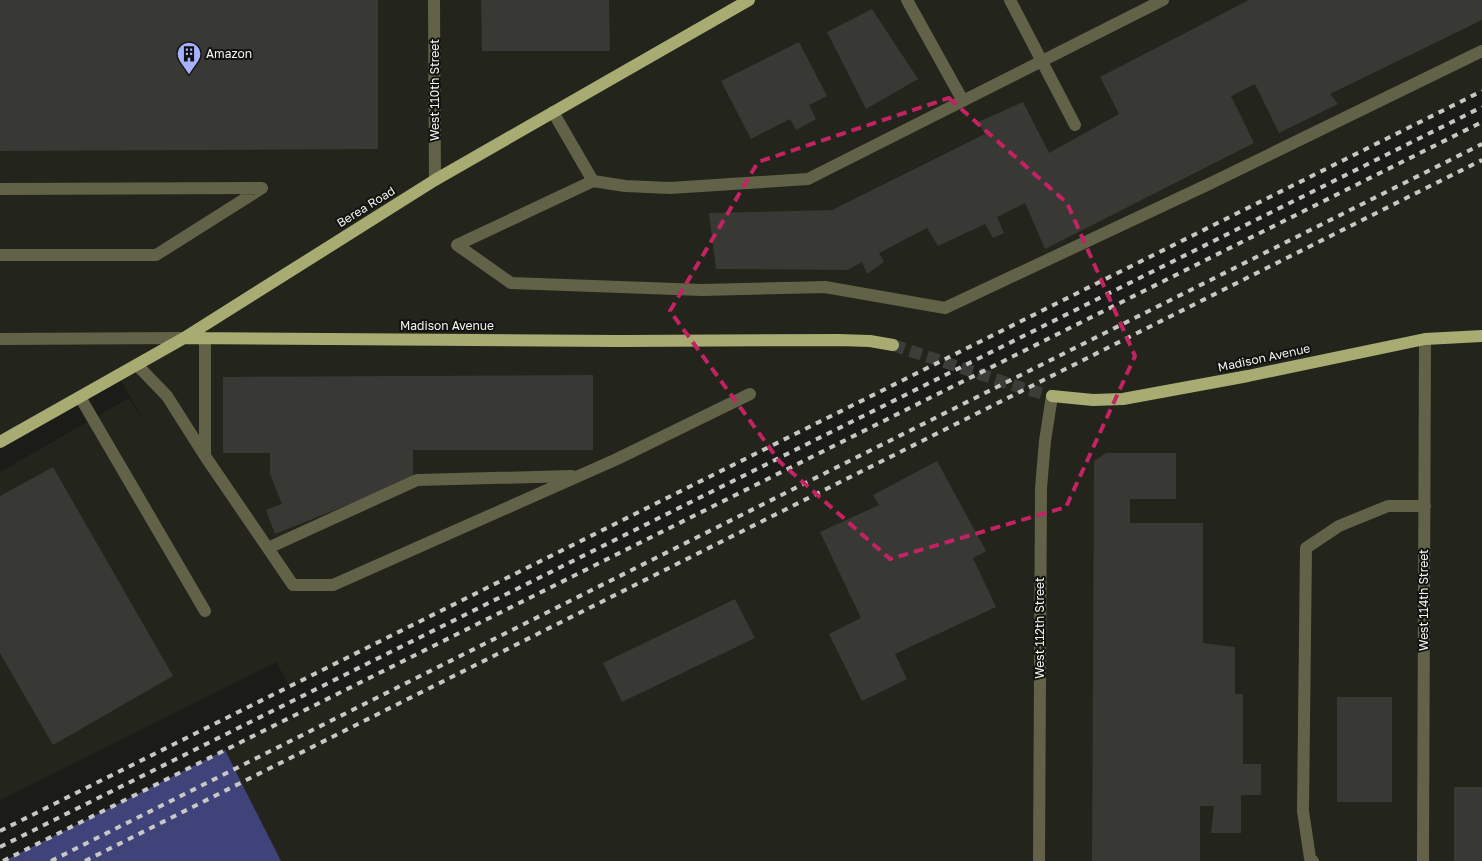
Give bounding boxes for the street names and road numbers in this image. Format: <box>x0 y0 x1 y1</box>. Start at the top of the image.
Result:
street label: West 110th Street <box>427 39 442 141</box>
street label: Berea Road <box>334 183 398 230</box>
street label: Madison Avenue <box>400 318 494 333</box>
street label: Madison Avenue <box>1216 340 1311 375</box>
street label: West 114th Street <box>1416 549 1431 651</box>
street label: West 112th Street <box>1032 577 1047 679</box>

